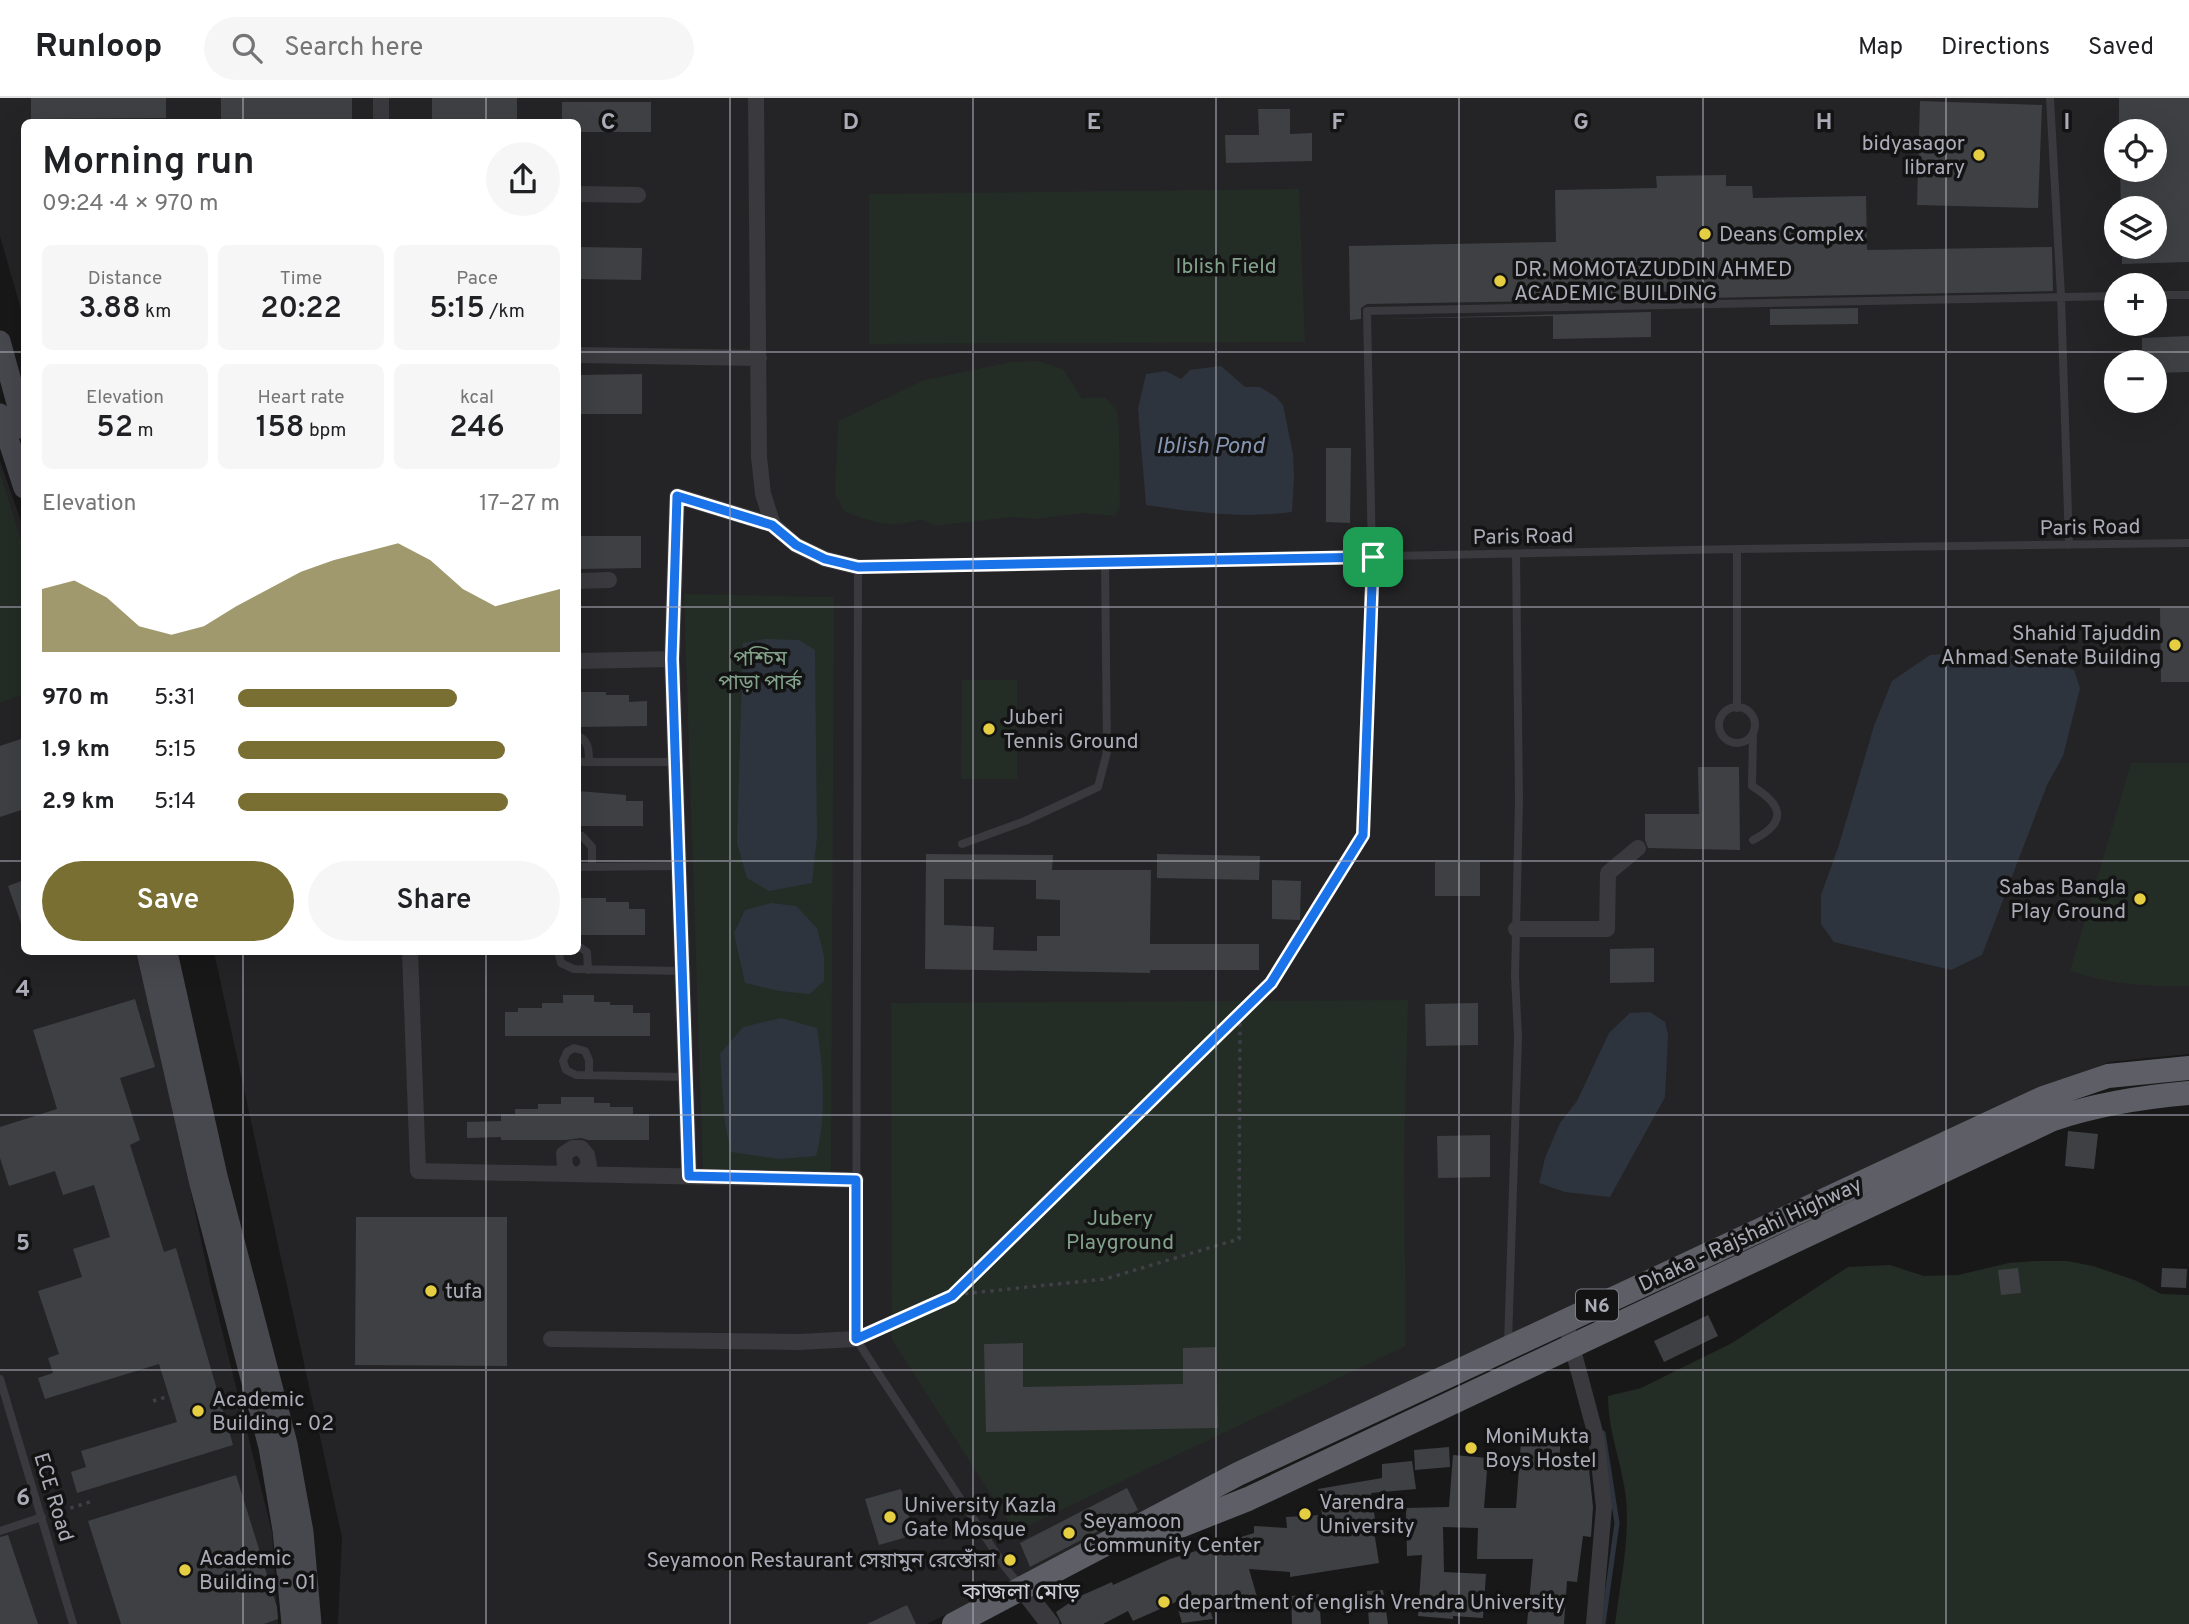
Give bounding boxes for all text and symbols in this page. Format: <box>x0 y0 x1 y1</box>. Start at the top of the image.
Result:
search box <box>204 17 694 80</box>
text: Runloop <box>35 27 162 69</box>
icon: search <box>228 29 266 67</box>
text: Search here <box>284 32 423 65</box>
text: Map <box>1858 33 1903 63</box>
text: Directions <box>1941 33 2050 63</box>
text: Saved <box>2088 33 2154 63</box>
text: C <box>601 109 615 138</box>
text: D <box>843 109 859 138</box>
text: E <box>1087 109 1101 138</box>
text: F <box>1331 109 1345 138</box>
text: G <box>1573 109 1589 138</box>
text: H <box>1816 109 1832 138</box>
text: I <box>2064 109 2070 138</box>
map controls <box>2104 119 2167 413</box>
button: locate <box>2104 119 2167 182</box>
place label: bidyasagor library <box>1862 131 1965 182</box>
text: Morning run <box>42 139 255 188</box>
button: share <box>486 142 560 216</box>
marker: bidyasagor library <box>1971 147 1987 163</box>
text: 09:24 · 4 × 970 m <box>42 190 219 219</box>
button: layers <box>2104 196 2167 259</box>
place label: Deans Complex <box>1719 222 1865 249</box>
marker: Deans Complex <box>1697 226 1713 242</box>
park label: Iblish Field <box>1176 254 1276 281</box>
place label: DR. MOMOTAZUDDIN AHMED ACADEMIC BUILDING <box>1514 257 1792 308</box>
text: Distance <box>88 267 162 291</box>
text: Time <box>280 267 322 291</box>
text: Pace <box>456 267 498 291</box>
marker: DR. MOMOTAZUDDIN AHMED ACADEMIC BUILDING <box>1492 273 1508 289</box>
button: + <box>2104 273 2167 336</box>
text: 3.88 <box>79 291 141 328</box>
text: 20:22 <box>260 291 342 328</box>
text: 5:15 <box>429 291 485 328</box>
text: km <box>141 300 171 324</box>
text: /km <box>485 300 525 324</box>
button: − <box>2104 350 2167 413</box>
text: Elevation <box>86 386 164 410</box>
text: Heart rate <box>258 386 344 410</box>
text: kcal <box>460 386 494 410</box>
text: 52 <box>96 410 133 447</box>
text: 158 <box>256 410 305 447</box>
text: 246 <box>449 410 505 447</box>
text: m <box>133 419 154 443</box>
text: bpm <box>305 419 346 443</box>
water label: Iblish Pond <box>1156 433 1266 462</box>
text: Elevation <box>42 490 137 519</box>
text: 17–27 m <box>479 490 560 519</box>
street label: Paris Road <box>2039 514 2141 543</box>
street label: Paris Road <box>1472 523 1574 552</box>
pin <box>1343 527 1403 587</box>
icon: arrive <box>1354 538 1392 576</box>
place label: Shahid Tajuddin Ahmad Senate Building <box>1941 621 2161 672</box>
marker: Shahid Tajuddin Ahmad Senate Building <box>2167 637 2183 653</box>
park label: পশ্চিম পাড়া পার্ক <box>718 646 803 697</box>
text: 970 m <box>42 684 109 713</box>
text: 5:31 <box>154 684 196 713</box>
place label: Juberi Tennis Ground <box>1003 705 1139 756</box>
marker: Juberi Tennis Ground <box>981 721 997 737</box>
text: 1.9 km <box>42 736 110 765</box>
text: 5:15 <box>154 736 196 765</box>
text: 2.9 km <box>42 788 115 817</box>
text: 5:14 <box>154 788 196 817</box>
button: Save <box>42 861 294 941</box>
button: Share <box>308 861 560 941</box>
place label: Sabas Bangla Play Ground <box>1999 875 2126 926</box>
marker: Sabas Bangla Play Ground <box>2132 891 2148 907</box>
text: 4 <box>16 976 30 1005</box>
street label: Dhaka - Rajshahi Highway <box>1635 1172 1867 1299</box>
park label: Jubery Playground <box>1066 1206 1174 1257</box>
text: 5 <box>16 1230 30 1259</box>
place label: tufa <box>445 1279 482 1306</box>
marker: tufa <box>423 1283 439 1299</box>
road number: N6 <box>1576 1289 1618 1320</box>
place label: Academic Building - 02 <box>212 1387 334 1438</box>
marker: Academic Building - 02 <box>190 1403 206 1419</box>
place label: MoniMukta Boys Hostel <box>1485 1424 1596 1475</box>
marker: MoniMukta Boys Hostel <box>1463 1440 1479 1456</box>
street label: ECE Road <box>26 1450 79 1545</box>
text: 6 <box>16 1485 30 1514</box>
place label: Varendra University <box>1319 1490 1415 1541</box>
place label: University Kazla Gate Mosque <box>904 1493 1056 1544</box>
marker: Varendra University <box>1297 1506 1313 1522</box>
marker: University Kazla Gate Mosque <box>882 1509 898 1525</box>
place label: Seyamoon Community Center <box>1083 1509 1261 1560</box>
marker: Seyamoon Community Center <box>1061 1525 1077 1541</box>
place label: Academic Building - 01 <box>199 1546 316 1597</box>
place label: Seyamoon Restaurant সেয়ামুন রেস্তোঁরা <box>646 1548 996 1575</box>
marker: Seyamoon Restaurant সেয়ামুন রেস্তোঁরা <box>1002 1552 1018 1568</box>
marker: Academic Building - 01 <box>177 1562 193 1578</box>
district label: কাজলা মোড় <box>961 1579 1080 1608</box>
place label: department of english Vrendra University <box>1178 1590 1565 1617</box>
marker: department of english Vrendra University <box>1156 1594 1172 1610</box>

